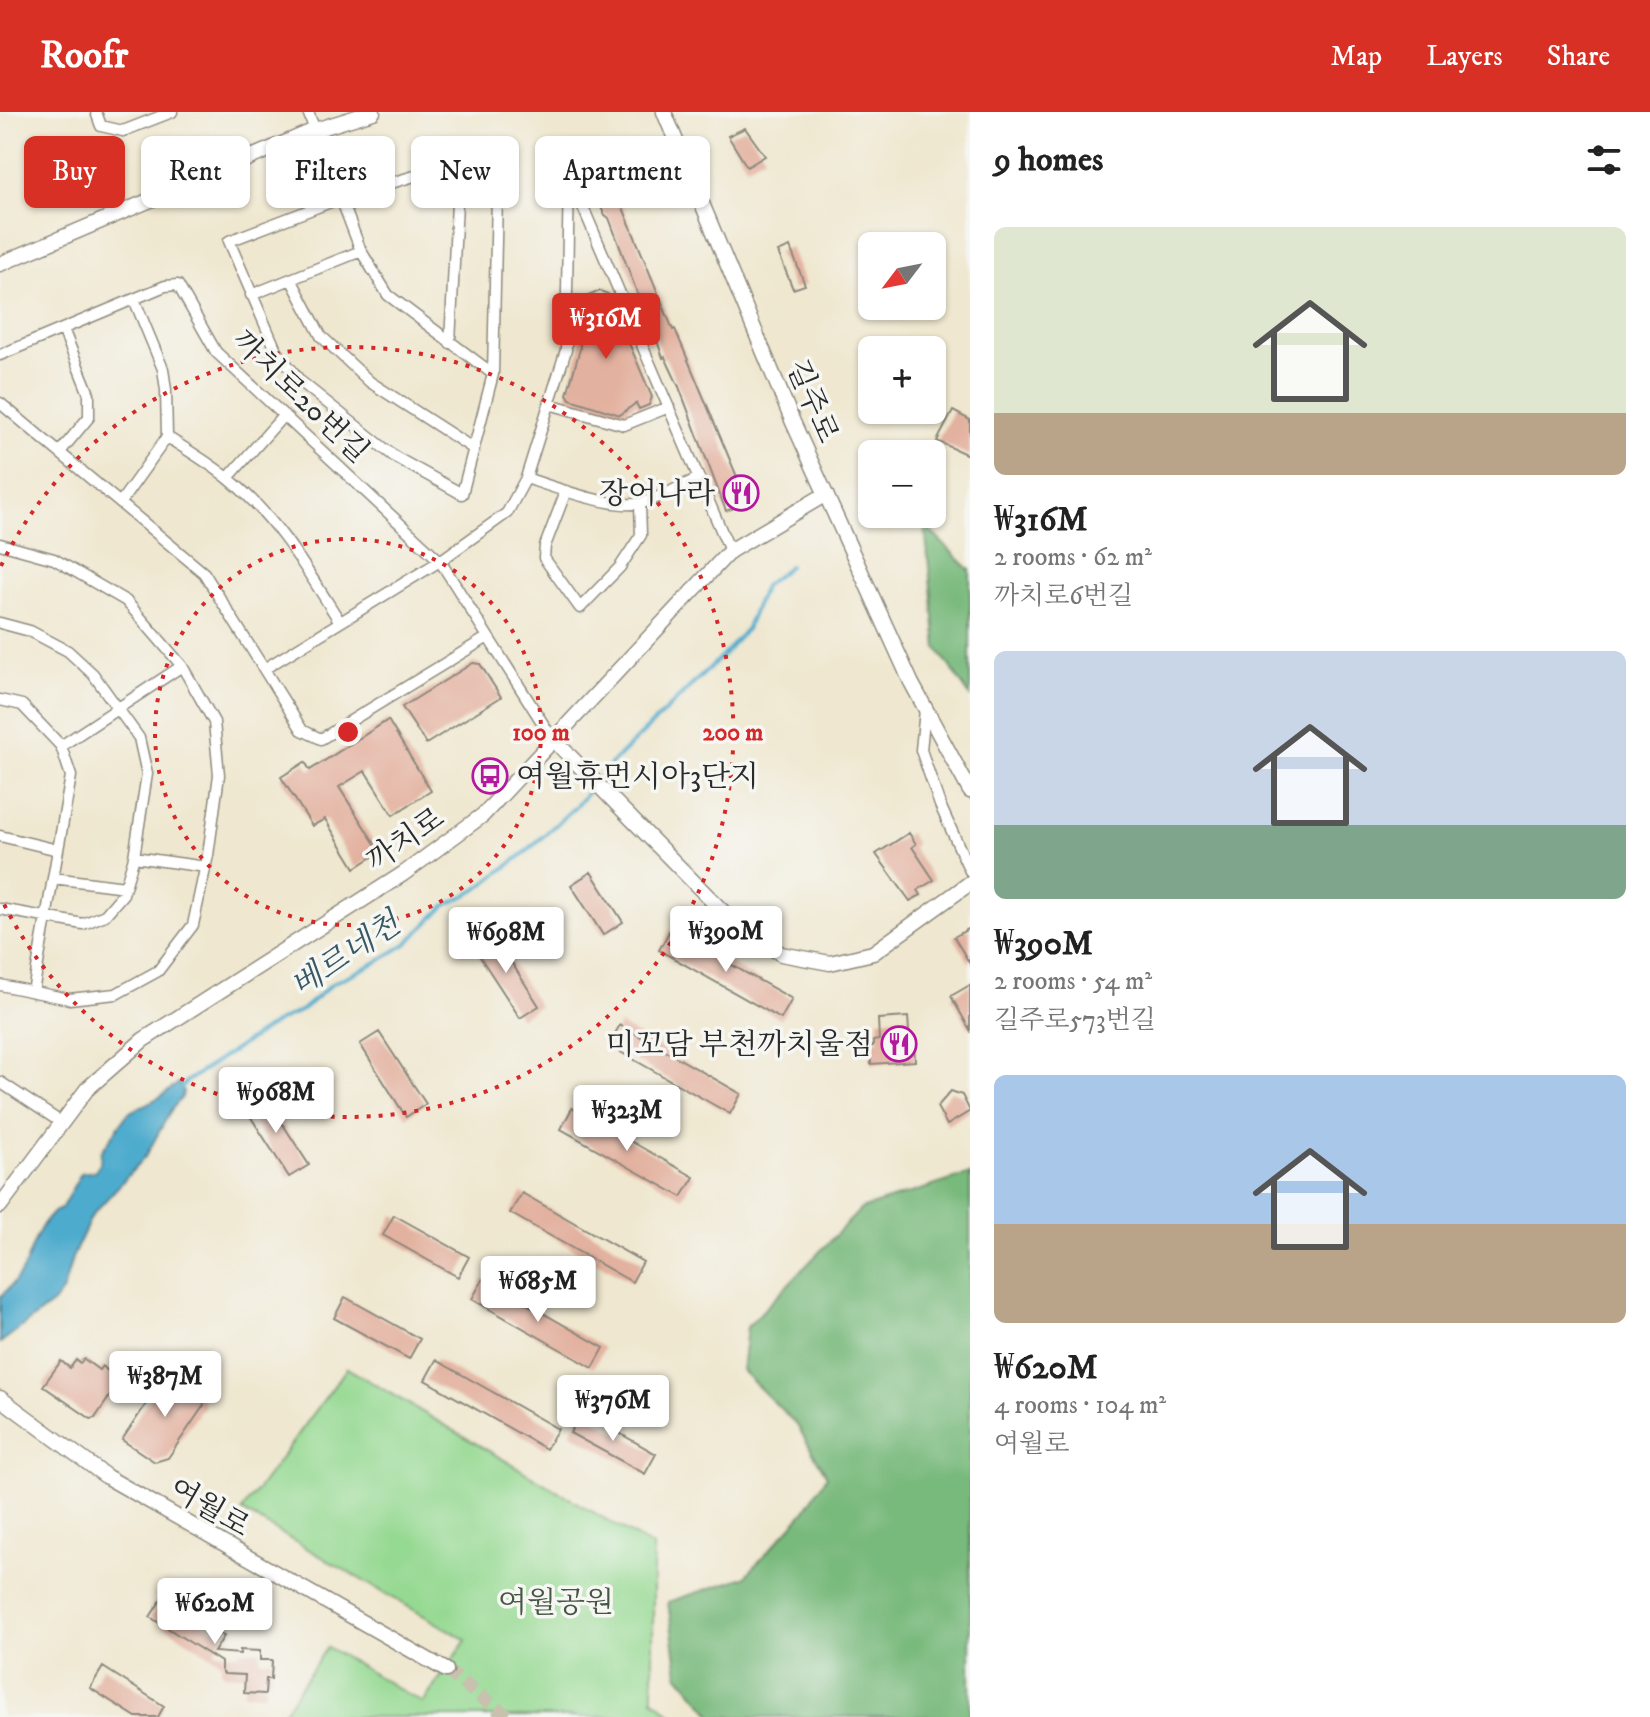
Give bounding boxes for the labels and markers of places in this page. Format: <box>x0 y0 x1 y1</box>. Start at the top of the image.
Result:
pin: ₩316M <box>550 293 662 361</box>
restaurant icon: 장어나라 <box>722 474 760 512</box>
place label: 장어나라 <box>599 476 715 513</box>
centre of rings <box>334 718 362 746</box>
bus stop icon: 여월휴먼시아3단지 <box>471 757 509 795</box>
place label: 여월휴먼시아3단지 <box>516 759 759 796</box>
pin: ₩390M <box>670 906 782 974</box>
pin: ₩698M <box>450 907 562 975</box>
restaurant icon: 미꼬담 부천까치울점 <box>880 1025 918 1063</box>
place label: 미꼬담 부천까치울점 <box>606 1027 873 1064</box>
pin: ₩968M <box>220 1067 332 1135</box>
pin: ₩323M <box>571 1085 683 1153</box>
pin: ₩685M <box>482 1256 594 1324</box>
pin: ₩387M <box>109 1351 221 1419</box>
pin: ₩376M <box>557 1375 669 1443</box>
pin: ₩620M <box>159 1578 271 1646</box>

